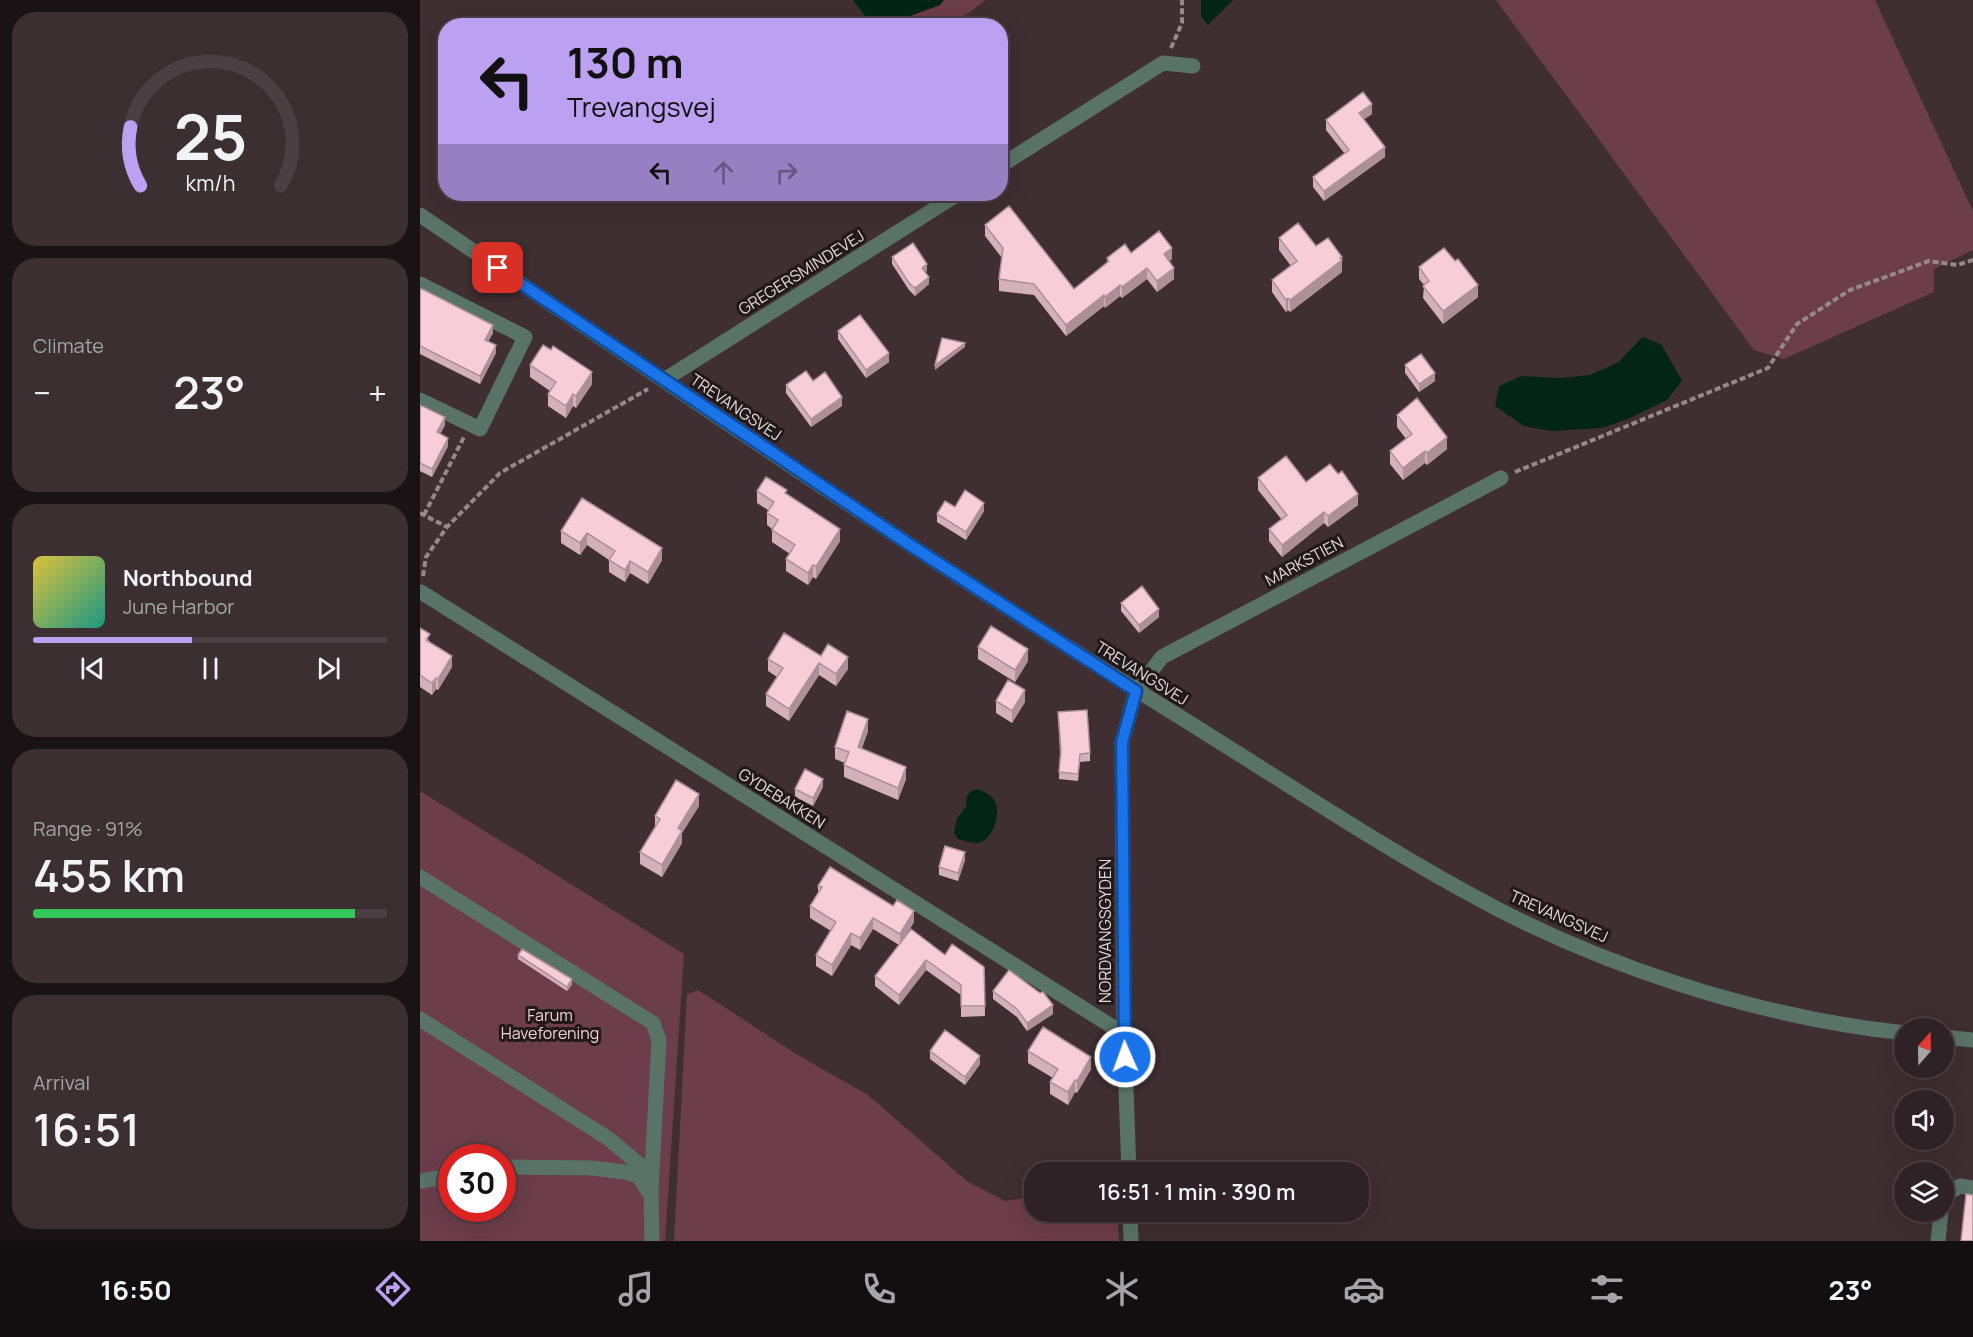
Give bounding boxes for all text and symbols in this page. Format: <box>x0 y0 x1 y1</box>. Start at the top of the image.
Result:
text: 130 m <box>567 33 684 91</box>
icon: left <box>468 42 546 120</box>
text: Trevangsvej <box>567 88 716 125</box>
text: 25 <box>173 93 247 179</box>
icon: left <box>644 156 677 189</box>
icon: ahead <box>707 156 740 189</box>
icon: right <box>770 156 803 189</box>
text: km/h <box>185 168 235 197</box>
street label: GREGERSMINDEVEJ <box>734 224 868 320</box>
pin <box>472 242 523 293</box>
icon: arrive <box>481 251 514 284</box>
text: Climate <box>33 332 104 359</box>
text: 23° <box>173 361 246 423</box>
street label: TREVANGSVEJ <box>686 368 786 446</box>
text: − <box>33 370 51 415</box>
text: + <box>368 370 387 415</box>
street label: MARKSTIEN <box>1261 531 1347 591</box>
text: Northbound <box>123 563 253 593</box>
text: June Harbor <box>123 593 235 620</box>
street label: TREVANGSVEJ <box>1091 636 1193 710</box>
icon: previous <box>76 652 109 685</box>
icon: pause <box>194 652 227 685</box>
icon: next <box>312 652 345 685</box>
street label: GYDEBAKKEN <box>734 763 830 833</box>
text: Range · 91% <box>33 815 143 842</box>
text: 455 km <box>33 844 185 906</box>
street label: NORDVANGSGYDEN <box>1094 859 1116 1003</box>
street label: TREVANGSVEJ <box>1506 885 1612 947</box>
park label: Farum Haveforening <box>501 1004 599 1044</box>
north arrow <box>1894 1018 1954 1078</box>
map controls <box>1894 1018 1954 1222</box>
position arrow <box>1093 1025 1157 1089</box>
text: Arrival <box>33 1069 90 1096</box>
button: sound <box>1894 1090 1954 1150</box>
text: 16:51 <box>33 1098 140 1160</box>
speed limit sign: 30 <box>438 1144 516 1222</box>
button: layers <box>1894 1162 1954 1222</box>
text: 16:51 · 1 min · 390 m <box>1098 1177 1295 1207</box>
icon: directions <box>372 1268 414 1310</box>
icon: music <box>615 1268 657 1310</box>
icon: phone <box>858 1268 900 1310</box>
icon: climate <box>1101 1268 1143 1310</box>
icon: car <box>1343 1268 1385 1310</box>
icon: filters <box>1586 1268 1628 1310</box>
text: 16:50 <box>100 1271 172 1308</box>
text: 23° <box>1829 1271 1873 1308</box>

